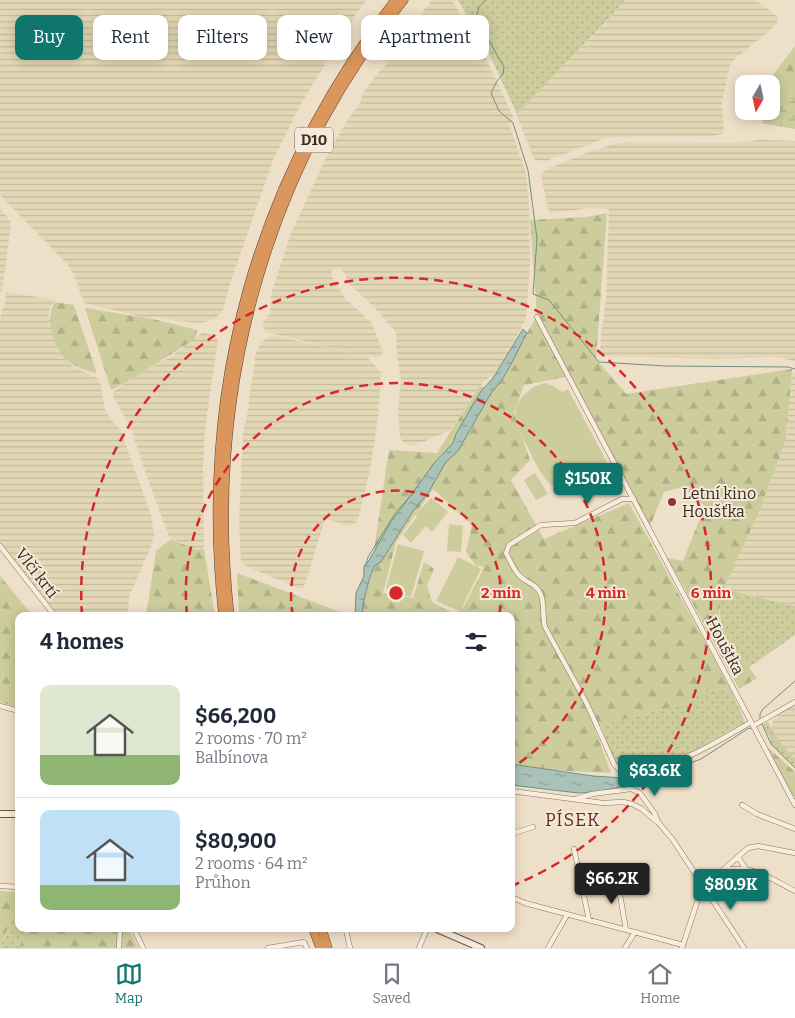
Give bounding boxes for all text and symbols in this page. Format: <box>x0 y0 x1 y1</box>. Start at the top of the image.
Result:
chip: Buy <box>15 15 83 60</box>
chip: Rent <box>93 15 168 60</box>
chip: Filters <box>178 15 267 60</box>
chip: New <box>277 15 351 60</box>
chip: Apartment <box>361 15 489 60</box>
north arrow <box>735 75 780 120</box>
map controls <box>735 75 780 120</box>
road number: D10 <box>295 128 333 152</box>
pin: $150K <box>553 462 623 505</box>
text: $150K <box>565 469 611 488</box>
place label: Letní kino Houšťka <box>682 484 756 521</box>
marker: Letní kino Houšťka <box>666 496 678 508</box>
street label: Vlčí krtí <box>12 544 62 602</box>
centre of rings <box>387 584 405 602</box>
text: 2 min <box>481 584 521 602</box>
text: 4 min <box>586 584 627 602</box>
text: 6 min <box>691 584 731 602</box>
street label: Houštka <box>702 614 748 678</box>
icon: filters <box>462 628 490 656</box>
text: 4 homes <box>40 629 124 655</box>
text: $66,200 <box>195 703 276 729</box>
icon: home <box>80 705 140 765</box>
text: 2 rooms · 70 m² <box>195 729 307 748</box>
text: Balbínova <box>195 748 268 767</box>
pin: $63.6K <box>614 754 696 797</box>
text: $63.6K <box>629 761 681 780</box>
district label: PÍSEK <box>545 808 601 831</box>
text: $80,900 <box>195 828 277 854</box>
icon: home <box>80 830 140 890</box>
text: 2 rooms · 64 m² <box>195 854 308 873</box>
pin: $66.2K <box>571 862 653 905</box>
pin: $80.9K <box>690 868 772 911</box>
text: $66.2K <box>586 869 638 888</box>
text: Průhon <box>195 873 251 892</box>
text: $80.9K <box>704 875 758 894</box>
tab: Map <box>115 960 143 1007</box>
tab: Saved <box>372 960 411 1007</box>
tab: Home <box>640 960 680 1007</box>

